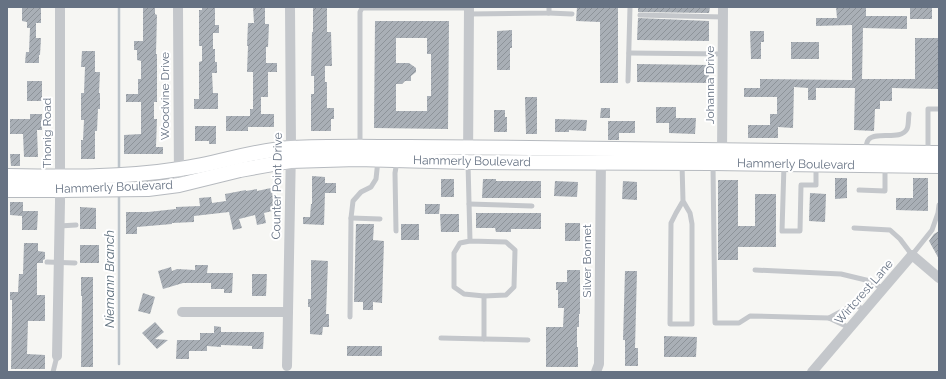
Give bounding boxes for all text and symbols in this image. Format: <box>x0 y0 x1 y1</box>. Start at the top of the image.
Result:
street label: Johanna Drive <box>703 46 717 124</box>
street label: Woodvine Drive <box>158 52 172 140</box>
street label: Thonig Road <box>40 98 54 168</box>
street label: Counter Point Drive <box>269 132 285 240</box>
street label: Hammerly Boulevard <box>413 153 531 169</box>
street label: Hammerly Boulevard <box>737 156 855 172</box>
street label: Hammerly Boulevard <box>55 178 173 196</box>
street label: Silver Bonnet <box>580 224 594 298</box>
water label: Niemann Branch <box>102 230 117 328</box>
street label: Wirtcrest Lane <box>832 257 896 327</box>

